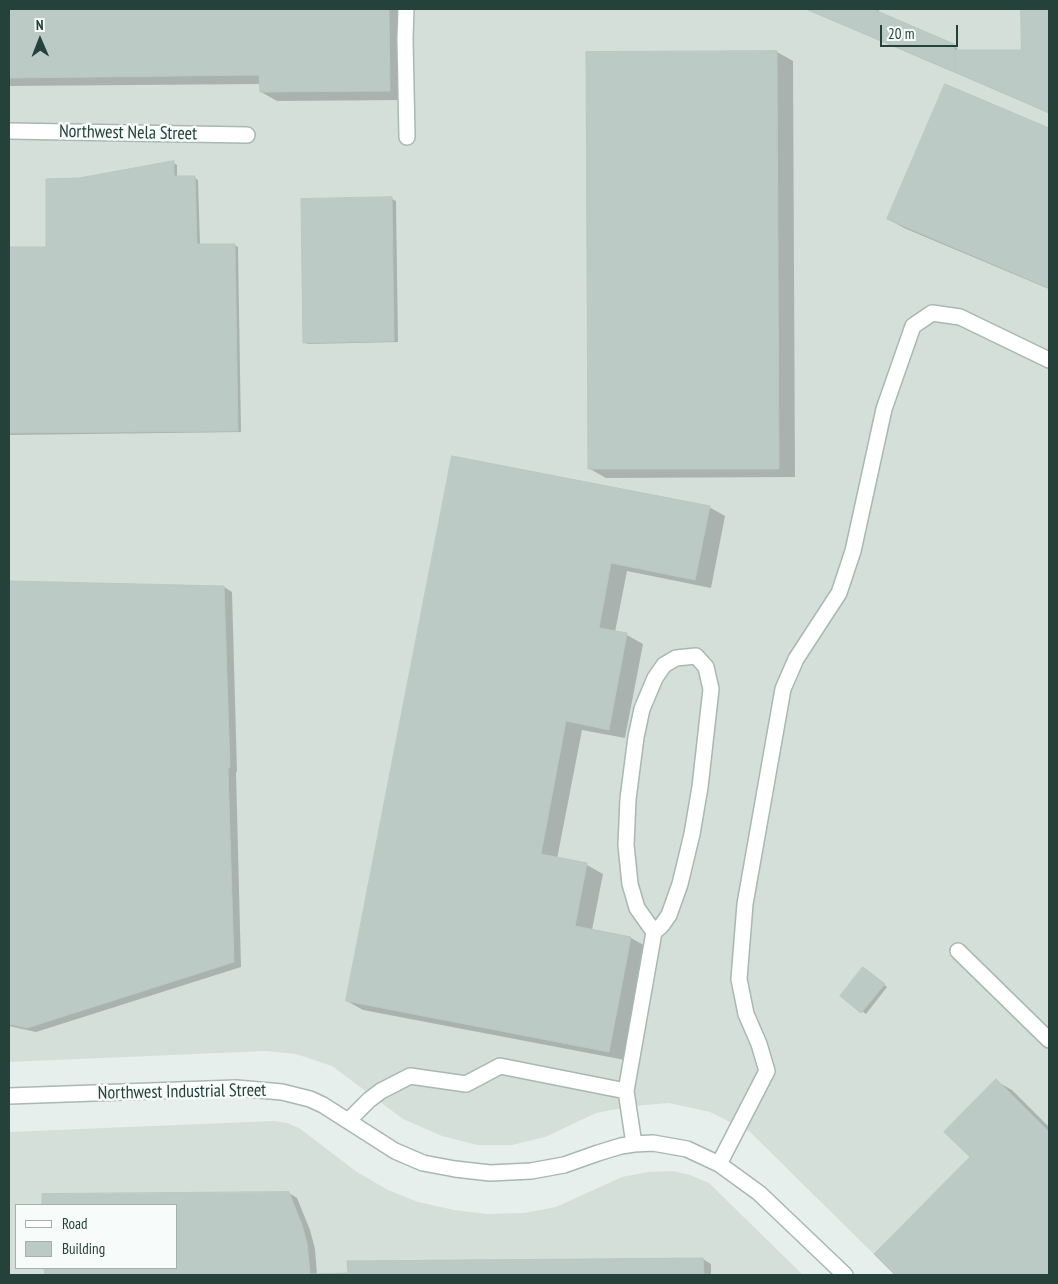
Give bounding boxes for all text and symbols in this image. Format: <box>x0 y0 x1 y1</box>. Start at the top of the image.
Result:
north arrow <box>15 15 65 65</box>
scale bar <box>883 15 960 47</box>
text: N <box>36 16 44 34</box>
text: 20 m <box>888 24 914 43</box>
street label: Northwest Nela Street <box>59 121 197 145</box>
street label: Northwest Industrial Street <box>98 1080 266 1104</box>
legend <box>15 1204 178 1269</box>
text: Road <box>62 1214 88 1233</box>
text: Building <box>62 1239 105 1258</box>

